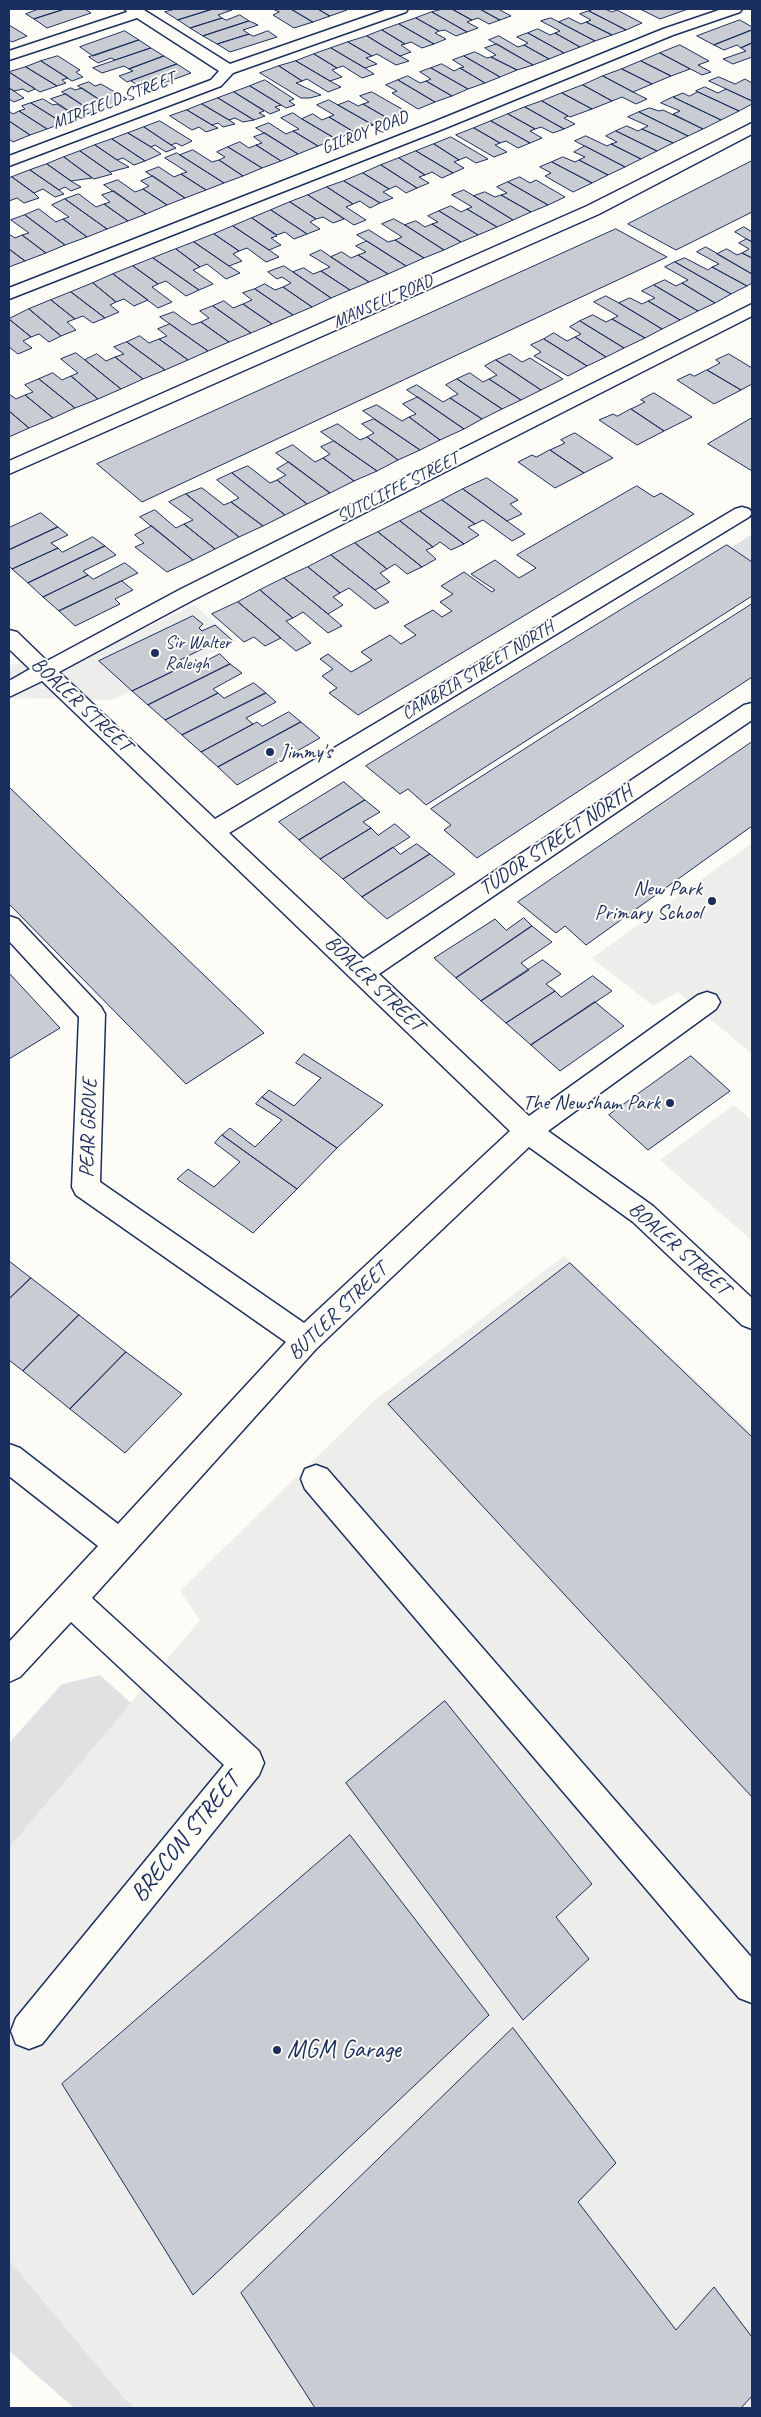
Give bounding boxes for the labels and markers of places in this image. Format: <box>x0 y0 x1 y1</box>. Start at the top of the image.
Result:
place label: Sir Walter Raleigh <box>165 632 230 674</box>
marker: Sir Walter Raleigh <box>149 647 161 659</box>
place label: Jimmy's <box>280 739 332 765</box>
marker: Jimmy's <box>264 746 276 758</box>
place label: New Park Primary School <box>594 876 702 926</box>
marker: New Park Primary School <box>706 895 718 907</box>
place label: The Newsham Park <box>523 1090 660 1116</box>
marker: The Newsham Park <box>664 1097 676 1109</box>
place label: MGM Garage <box>287 2035 401 2065</box>
marker: MGM Garage <box>271 2044 283 2056</box>

